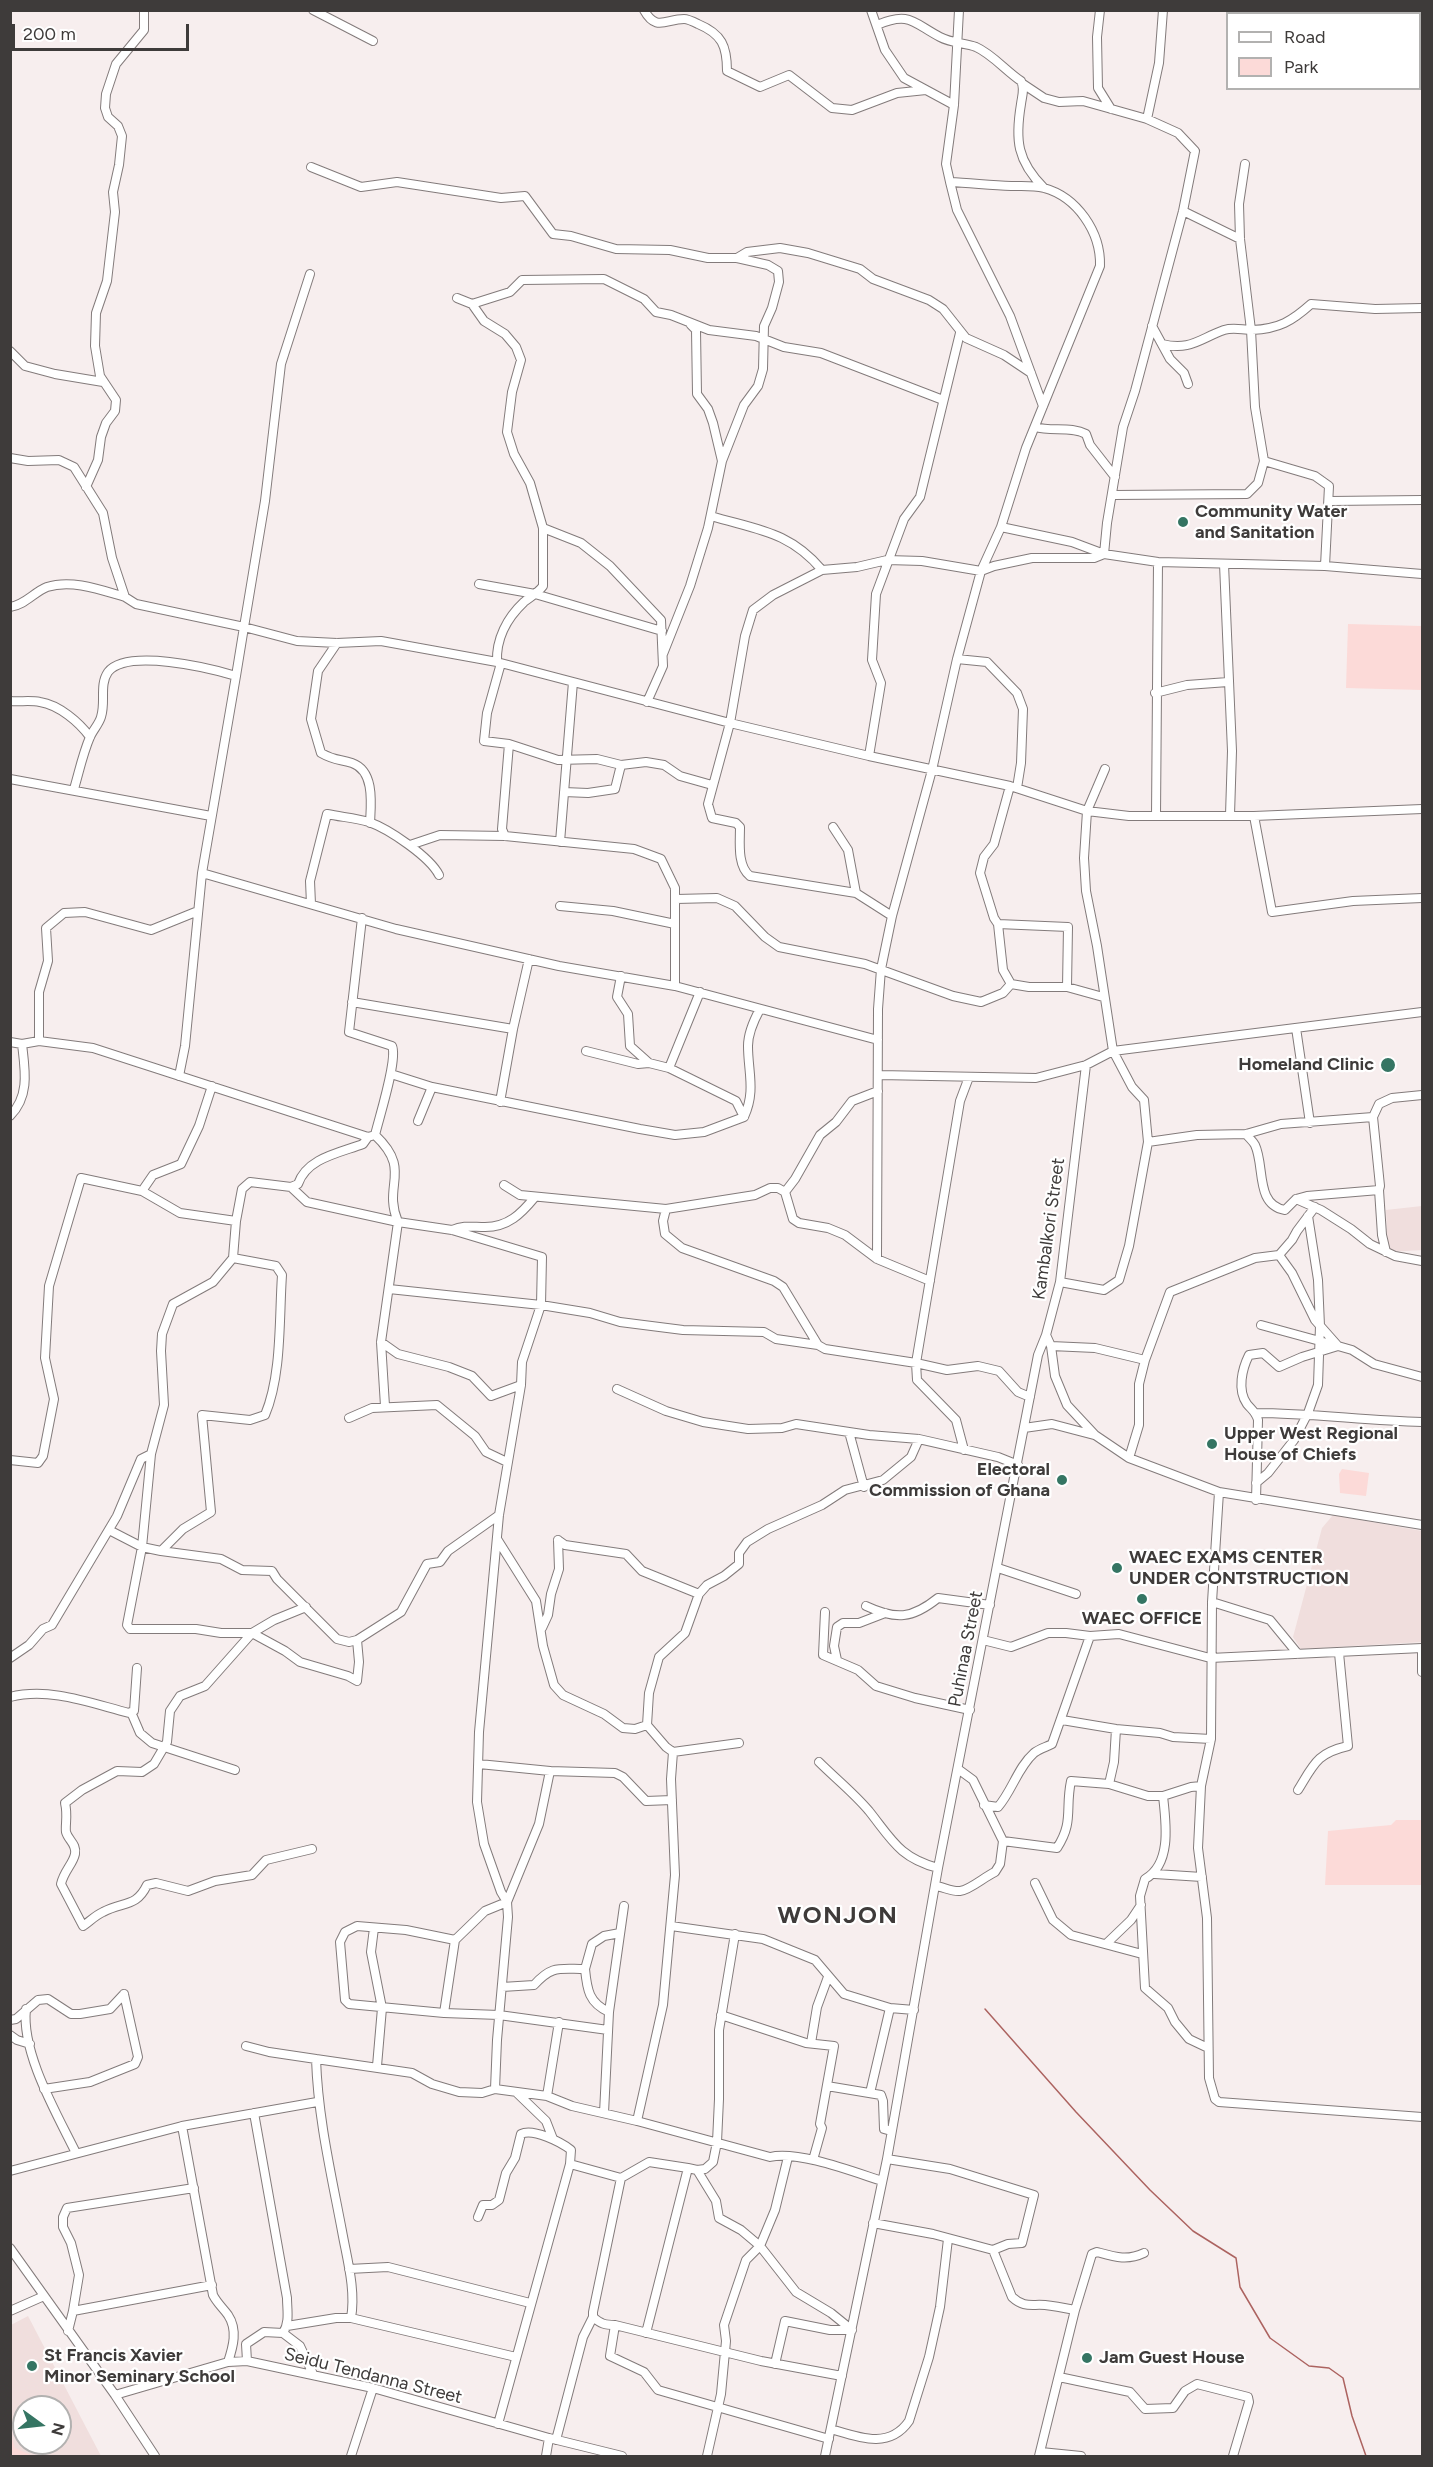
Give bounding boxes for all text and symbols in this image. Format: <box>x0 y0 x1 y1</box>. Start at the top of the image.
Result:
scale bar <box>15 12 192 50</box>
legend <box>1226 12 1421 90</box>
text: 200 m <box>23 23 76 45</box>
text: Road <box>1284 26 1325 48</box>
text: Park <box>1284 56 1318 78</box>
place label: Community Water and Sanitation <box>1195 501 1347 544</box>
marker: Community Water and Sanitation <box>1176 515 1190 529</box>
place label: Homeland Clinic <box>1238 1054 1374 1076</box>
marker: Homeland Clinic <box>1379 1056 1397 1074</box>
street label: Kambalkori Street <box>1028 1157 1070 1301</box>
place label: Upper West Regional House of Chiefs <box>1224 1423 1398 1466</box>
marker: Upper West Regional House of Chiefs <box>1205 1437 1219 1451</box>
place label: Electoral Commission of Ghana <box>869 1459 1050 1502</box>
marker: Electoral Commission of Ghana <box>1055 1473 1069 1487</box>
place label: WAEC EXAMS CENTER UNDER CONTSTRUCTION <box>1129 1547 1349 1590</box>
marker: WAEC EXAMS CENTER UNDER CONTSTRUCTION <box>1110 1561 1124 1575</box>
street label: Puhinaa Street <box>944 1589 988 1709</box>
marker: WAEC OFFICE <box>1135 1592 1149 1606</box>
place label: WAEC OFFICE <box>1082 1608 1202 1630</box>
district label: WONJON <box>778 1902 898 1930</box>
street label: Seidu Tendanna Street <box>282 2343 464 2409</box>
place label: St Francis Xavier Minor Seminary School <box>44 2345 235 2388</box>
place label: Jam Guest House <box>1099 2347 1245 2369</box>
marker: Jam Guest House <box>1080 2351 1094 2365</box>
marker: St Francis Xavier Minor Seminary School <box>25 2359 39 2373</box>
north arrow <box>12 2395 72 2455</box>
text: N <box>47 2421 69 2438</box>

